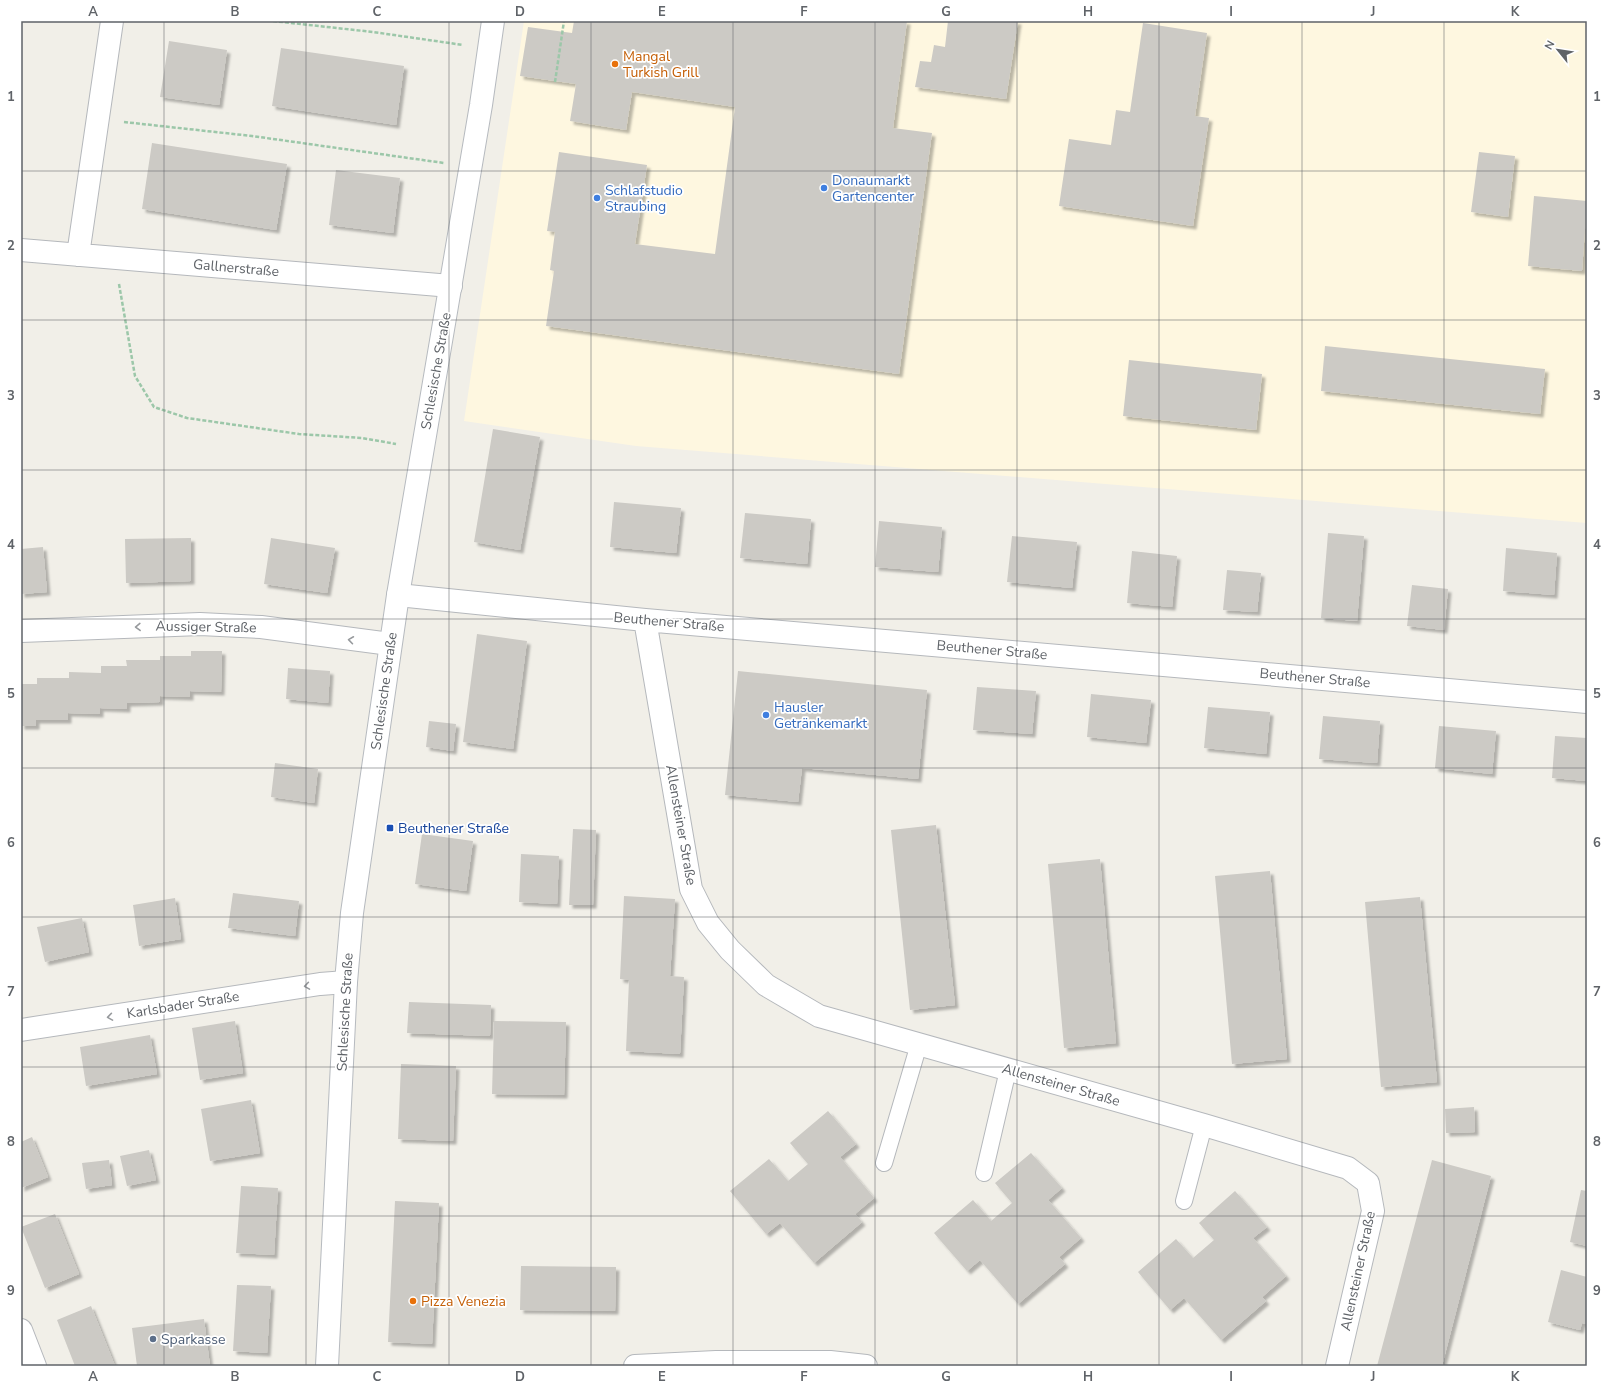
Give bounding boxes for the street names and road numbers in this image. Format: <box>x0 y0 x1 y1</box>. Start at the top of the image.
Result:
street label: Gallnerstraße <box>192 255 280 281</box>
street label: Schlesische Straße <box>416 311 456 431</box>
street label: Beuthener Straße <box>613 608 725 636</box>
street label: Aussiger Straße <box>155 617 257 637</box>
street label: Schlesische Straße <box>366 631 402 751</box>
street label: Beuthener Straße <box>936 636 1048 664</box>
street label: Beuthener Straße <box>1259 664 1371 692</box>
street label: Allensteiner Straße <box>661 763 701 887</box>
street label: Schlesische Straße <box>332 952 358 1072</box>
street label: Karlsbader Straße <box>125 987 241 1023</box>
street label: Allensteiner Straße <box>1000 1059 1122 1111</box>
street label: Allensteiner Straße <box>1336 1209 1380 1333</box>

